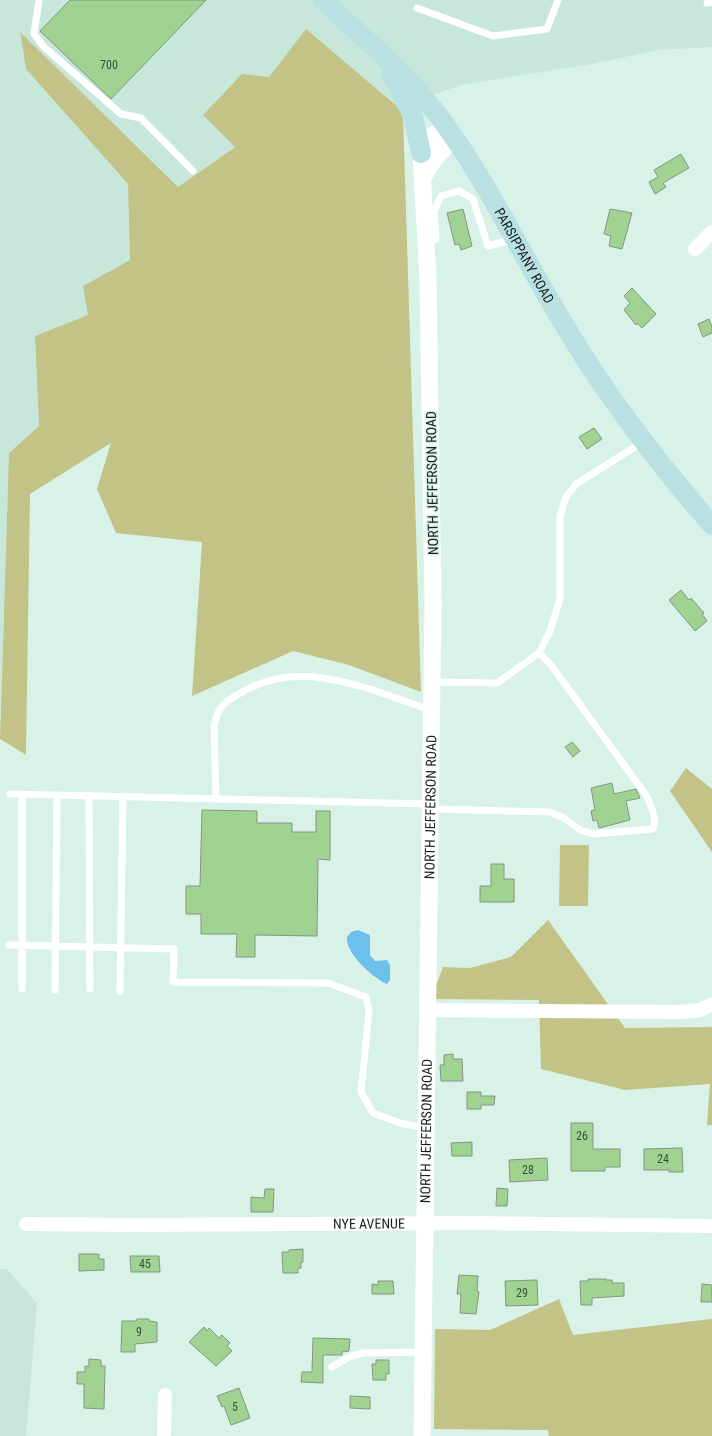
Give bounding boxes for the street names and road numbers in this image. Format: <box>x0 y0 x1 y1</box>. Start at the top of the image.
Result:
street label: PARSIPPANY ROAD <box>491 205 558 306</box>
street label: NORTH JEFFERSON ROAD <box>423 411 441 555</box>
street label: NORTH JEFFERSON ROAD <box>421 735 439 879</box>
street label: NORTH JEFFERSON ROAD <box>417 1059 435 1203</box>
street label: NYE AVENUE <box>333 1215 405 1232</box>

